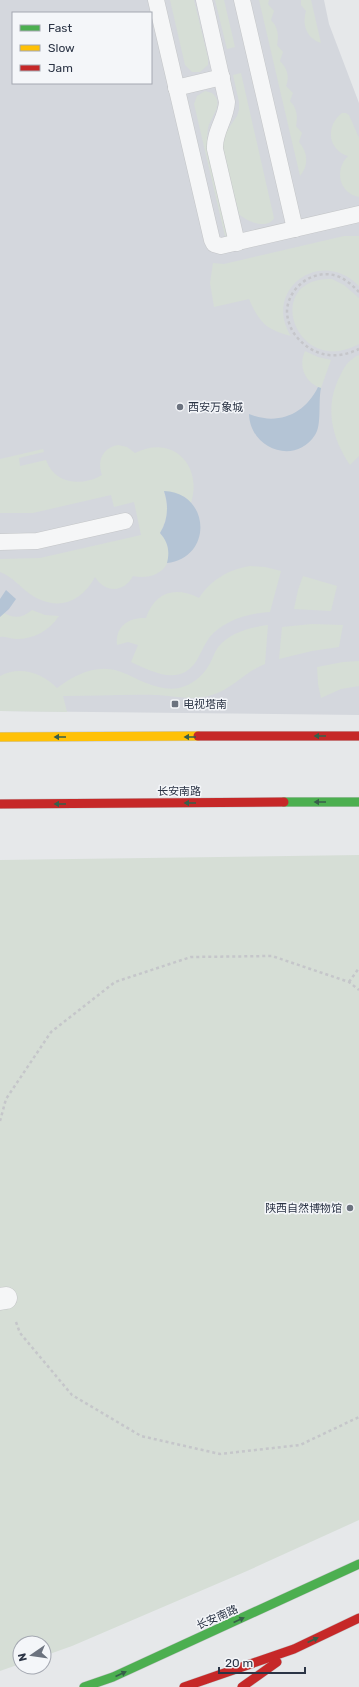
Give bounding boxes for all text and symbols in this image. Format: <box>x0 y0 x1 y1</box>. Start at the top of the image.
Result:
legend <box>12 12 152 84</box>
text: Fast <box>48 21 72 35</box>
text: Slow <box>48 41 75 55</box>
text: Jam <box>48 61 73 75</box>
place label: 西安万象城 <box>188 401 243 414</box>
marker: 西安万象城 <box>175 402 185 412</box>
place label: 电视塔南 <box>183 698 227 711</box>
marker: 电视塔南 <box>170 699 180 709</box>
one-way arrow <box>313 733 326 739</box>
one-way arrow <box>53 734 66 740</box>
one-way arrow <box>183 734 196 740</box>
street label: 长安南路 <box>157 785 201 798</box>
one-way arrow <box>313 799 326 805</box>
one-way arrow <box>183 800 196 806</box>
one-way arrow <box>53 801 66 807</box>
place label: 陕西自然博物馆 <box>265 1202 342 1215</box>
marker: 陕西自然博物馆 <box>345 1203 355 1213</box>
street label: 长安南路 <box>194 1603 240 1632</box>
one-way arrow <box>233 1617 245 1623</box>
north arrow <box>12 1635 52 1675</box>
one-way arrow <box>307 1637 318 1643</box>
scale bar <box>219 1649 305 1675</box>
text: N <box>16 1652 30 1662</box>
text: 20 m <box>225 1656 253 1670</box>
one-way arrow <box>115 1671 126 1677</box>

